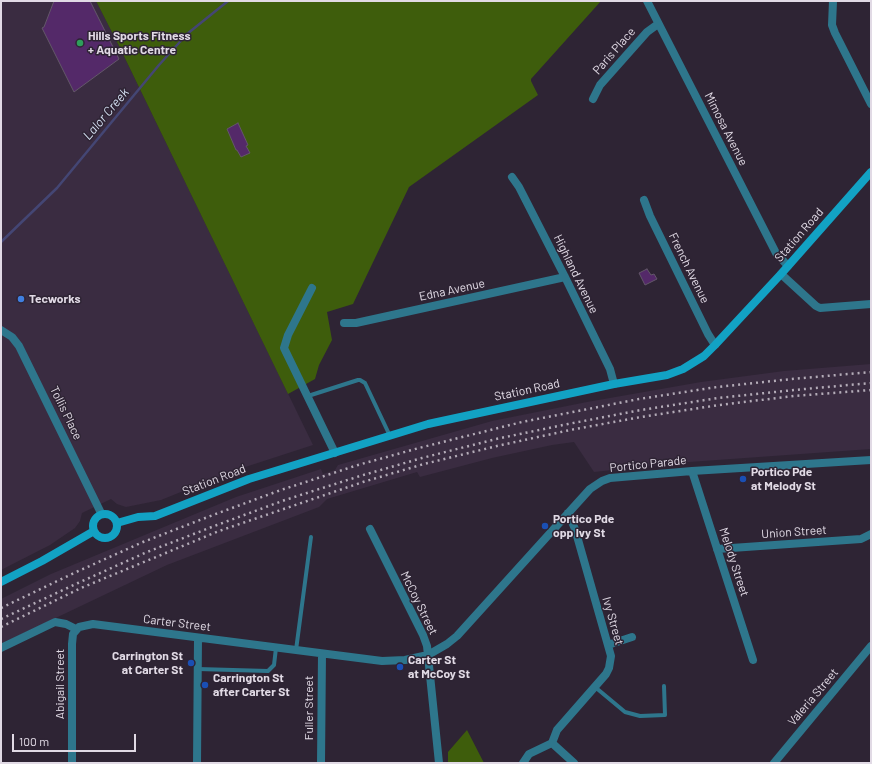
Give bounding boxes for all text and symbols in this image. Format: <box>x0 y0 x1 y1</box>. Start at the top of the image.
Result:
street label: Paris Place <box>590 25 638 77</box>
place label: Hills Sports Fitness + Aquatic Centre <box>88 29 190 57</box>
marker: Hills Sports Fitness + Aquatic Centre <box>75 38 85 48</box>
water label: Lalor Creek <box>80 85 132 143</box>
street label: Mimosa Avenue <box>701 90 751 168</box>
street label: Station Road <box>772 205 826 265</box>
street label: French Avenue <box>666 230 712 306</box>
street label: Highland Avenue <box>551 232 601 316</box>
street label: Edna Avenue <box>418 276 486 304</box>
place label: Tecworks <box>29 292 80 306</box>
marker: Tecworks <box>16 294 26 304</box>
street label: Station Road <box>493 376 561 404</box>
street label: Tollis Place <box>47 384 85 442</box>
street label: Portico Parade <box>609 453 687 475</box>
street label: Station Road <box>180 461 248 499</box>
place label: Portico Pde at Melody St <box>751 465 816 493</box>
marker: Portico Pde at Melody St <box>738 474 748 484</box>
place label: Portico Pde opp Ivy St <box>553 512 614 540</box>
marker: Portico Pde opp Ivy St <box>540 521 550 531</box>
street label: Union Street <box>761 523 827 541</box>
street label: Melody Street <box>716 526 752 598</box>
street label: McCoy Street <box>397 569 441 637</box>
street label: Ivy Street <box>599 595 627 647</box>
street label: Carter Street <box>142 612 212 634</box>
street label: Abigail Street <box>53 649 67 719</box>
place label: Carrington St at Carter St <box>112 649 183 677</box>
place label: Carter St at McCoy St <box>408 653 470 681</box>
marker: Carrington St at Carter St <box>186 658 196 668</box>
marker: Carter St at McCoy St <box>395 662 405 672</box>
street label: Valeria Street <box>785 665 841 729</box>
place label: Carrington St after Carter St <box>213 671 290 699</box>
street label: Fuller Street <box>302 676 316 740</box>
marker: Carrington St after Carter St <box>200 680 210 690</box>
scale bar <box>14 726 138 752</box>
text: 100 m <box>19 734 49 748</box>

